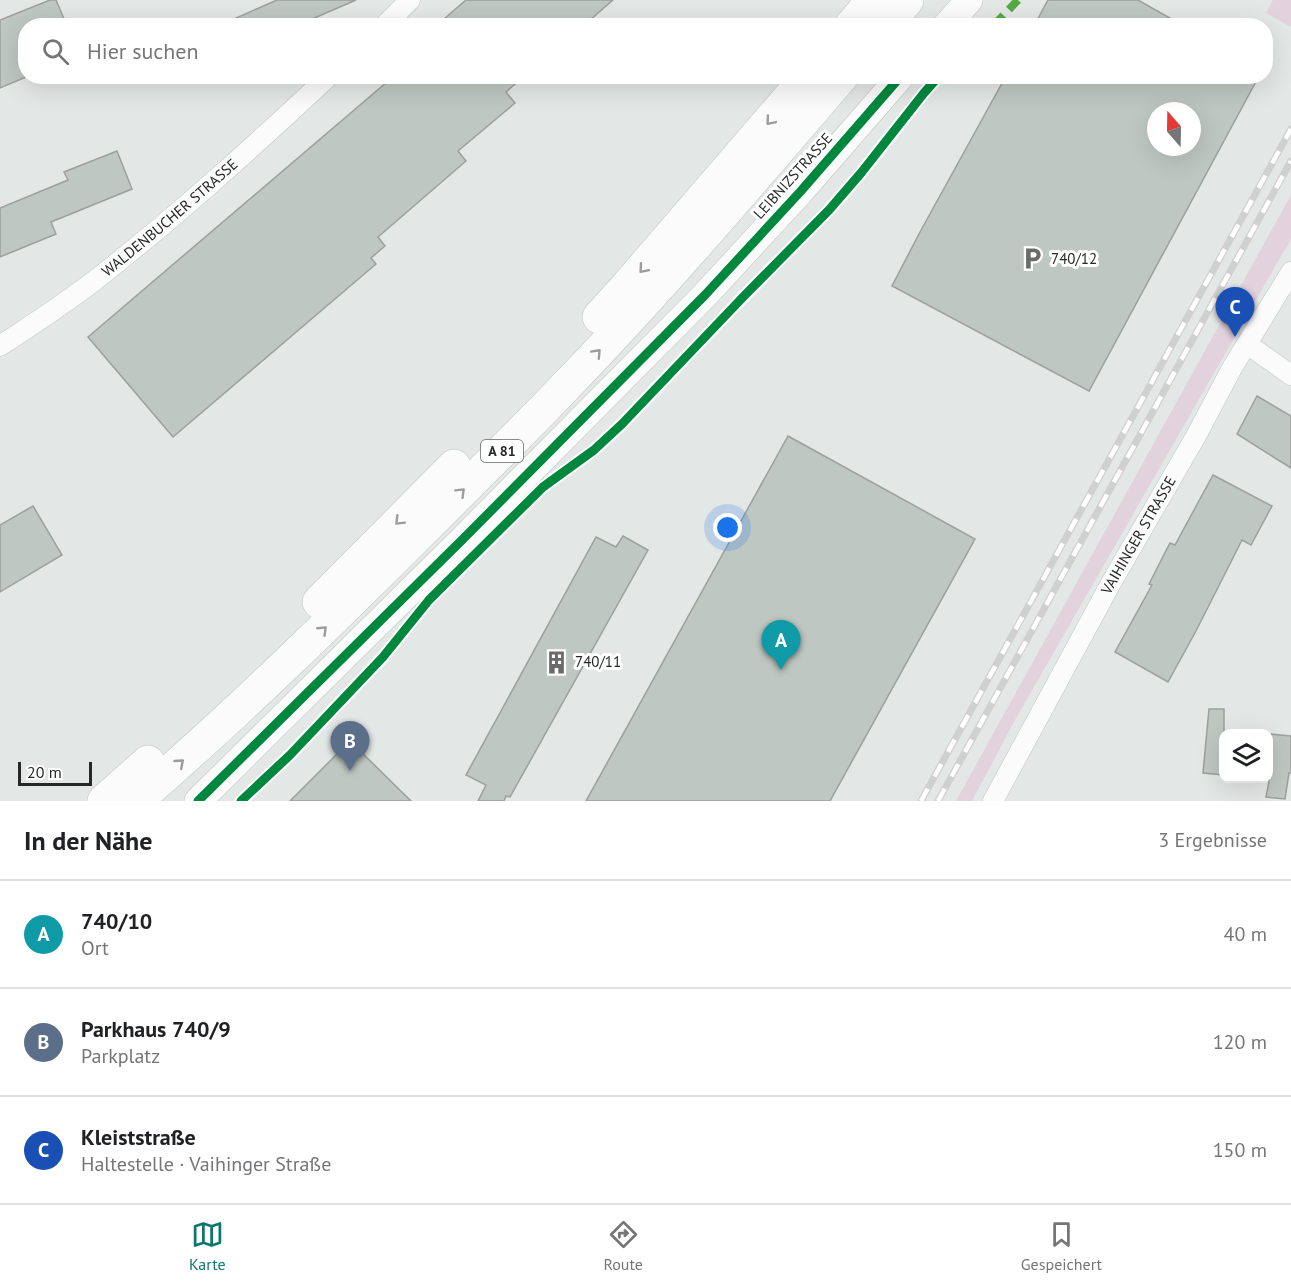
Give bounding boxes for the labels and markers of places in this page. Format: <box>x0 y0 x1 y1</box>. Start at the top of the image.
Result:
parking icon: 740/12 <box>1020 246 1046 272</box>
place label: 740/12 <box>1051 249 1097 268</box>
pin: C <box>1216 288 1254 337</box>
pin: A <box>762 620 800 670</box>
building icon: 740/11 <box>544 649 570 675</box>
place label: 740/11 <box>575 652 621 671</box>
pin: B <box>330 722 370 771</box>

